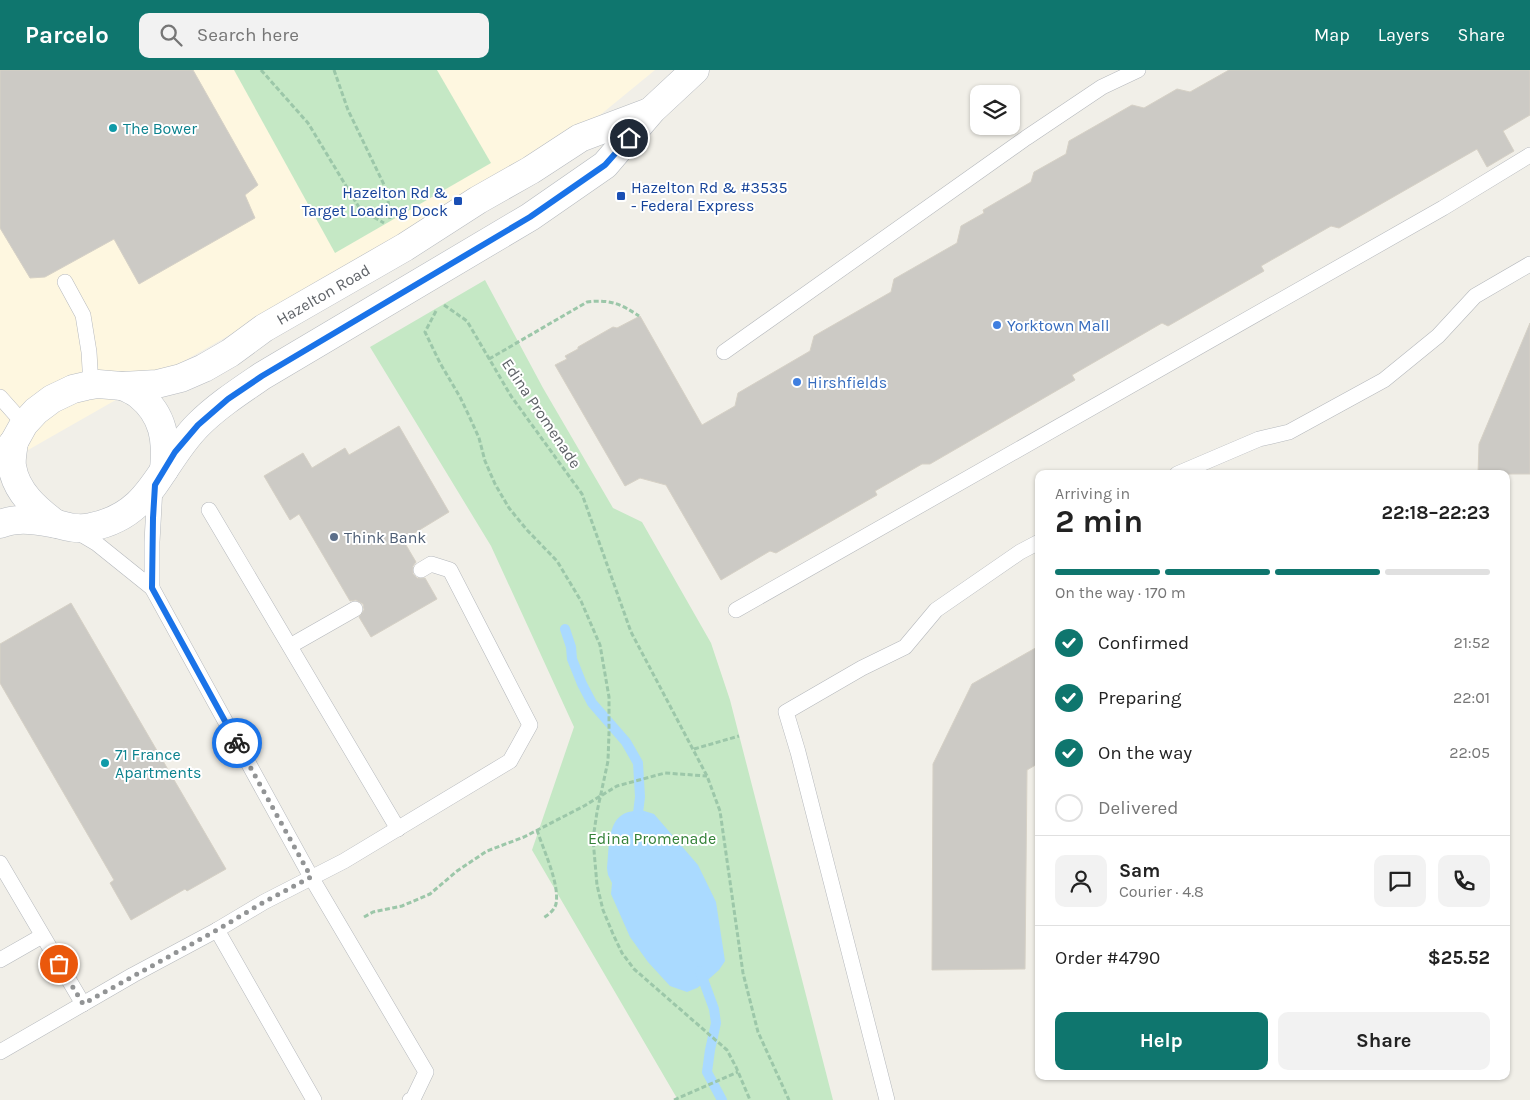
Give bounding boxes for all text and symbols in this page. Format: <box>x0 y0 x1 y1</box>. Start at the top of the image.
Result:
search box <box>139 13 489 58</box>
text: Parcelo <box>25 21 109 49</box>
icon: search <box>157 21 185 49</box>
text: Search here <box>197 24 299 46</box>
text: Map <box>1314 24 1350 46</box>
text: Layers <box>1378 24 1430 46</box>
text: Share <box>1458 24 1505 46</box>
map controls <box>970 85 1020 135</box>
button: layers <box>970 85 1020 135</box>
pin <box>608 117 650 159</box>
place label: The Bower <box>123 119 197 138</box>
marker: The Bower <box>107 122 119 134</box>
icon: home <box>615 124 643 152</box>
place label: Hazelton Rd & #3535 - Federal Express <box>631 178 788 215</box>
place label: Hazelton Rd & Target Loading Dock <box>302 183 448 220</box>
marker: Hazelton Rd & #3535 - Federal Express <box>615 190 627 202</box>
marker: Hazelton Rd & Target Loading Dock <box>452 195 464 207</box>
street label: Hazelton Road <box>273 260 373 329</box>
place label: Yorktown Mall <box>1007 316 1109 335</box>
marker: Yorktown Mall <box>991 319 1003 331</box>
street label: Edina Promenade <box>498 355 585 472</box>
place label: Hirshfields <box>807 373 887 392</box>
marker: Hirshfields <box>791 376 803 388</box>
text: Arriving in <box>1055 484 1130 503</box>
text: 22:18–22:23 <box>1381 502 1490 524</box>
text: 2 min <box>1055 503 1143 540</box>
place label: Think Bank <box>344 528 426 547</box>
marker: Think Bank <box>328 531 340 543</box>
text: On the way · 170 m <box>1055 583 1186 602</box>
icon: check <box>1055 629 1083 657</box>
text: Confirmed <box>1098 632 1189 654</box>
text: 21:52 <box>1453 633 1490 652</box>
icon: check <box>1055 684 1083 712</box>
text: Preparing <box>1098 687 1181 709</box>
text: 22:01 <box>1453 688 1490 707</box>
courier <box>212 718 262 768</box>
icon: bike <box>223 729 251 757</box>
icon: check <box>1055 739 1083 767</box>
text: On the way <box>1098 742 1192 764</box>
text: 22:05 <box>1449 743 1490 762</box>
place label: 71 France Apartments <box>115 745 201 782</box>
marker: 71 France Apartments <box>99 757 111 769</box>
text: Delivered <box>1098 797 1178 819</box>
park label: Edina Promenade <box>588 829 716 848</box>
button: person <box>1055 855 1107 907</box>
button: chat <box>1374 855 1426 907</box>
button: phone <box>1438 855 1490 907</box>
text: Sam <box>1119 860 1160 882</box>
text: Courier · 4.8 <box>1119 882 1204 901</box>
pin <box>38 943 80 985</box>
text: Order #4790 <box>1055 947 1160 969</box>
text: $25.52 <box>1428 947 1490 969</box>
icon: bag <box>45 950 73 978</box>
button: Help <box>1055 1012 1268 1070</box>
button: Share <box>1278 1012 1490 1070</box>

